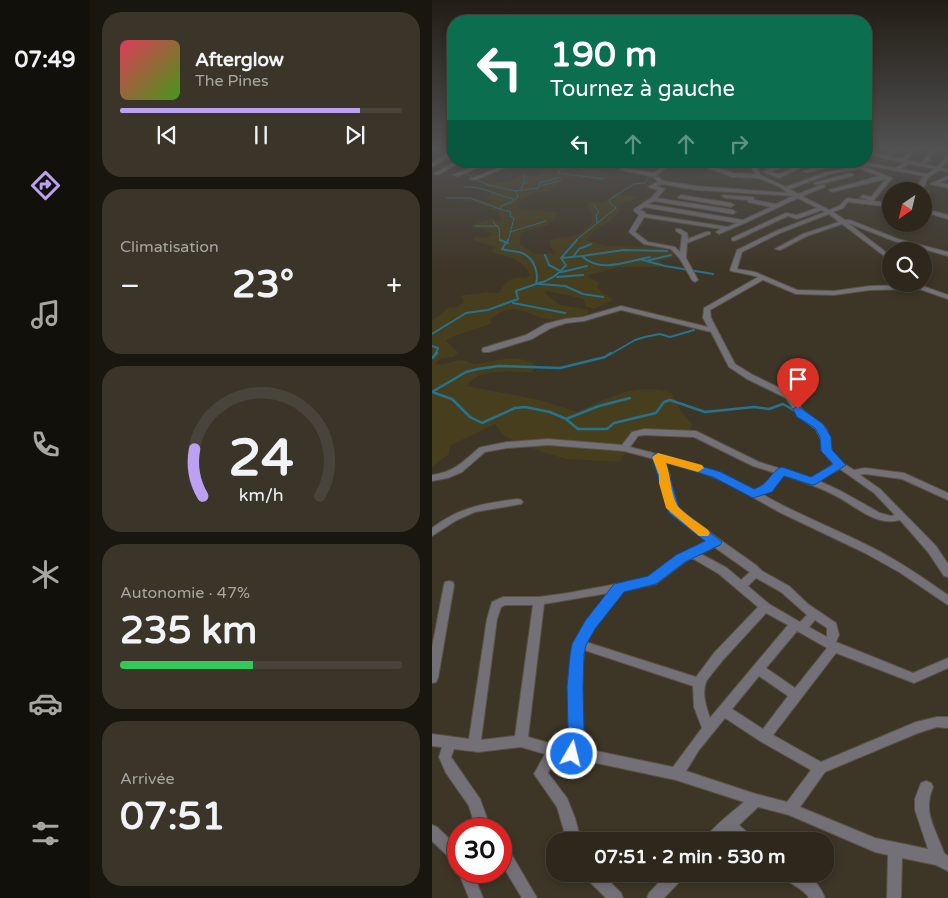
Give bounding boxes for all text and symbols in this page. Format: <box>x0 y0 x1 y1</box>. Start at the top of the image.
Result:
text: 190 m <box>550 34 657 76</box>
icon: left <box>467 35 532 100</box>
text: 07:49 <box>15 47 75 73</box>
text: Afterglow <box>195 49 284 71</box>
text: The Pines <box>195 71 269 91</box>
text: Tournez à gauche <box>550 76 735 102</box>
icon: previous <box>153 121 181 149</box>
icon: pause <box>247 121 275 149</box>
icon: next <box>341 121 369 149</box>
icon: left <box>566 130 594 158</box>
icon: ahead <box>619 130 647 158</box>
icon: ahead <box>672 130 700 158</box>
icon: right <box>725 130 753 158</box>
icon: directions <box>28 168 63 203</box>
north arrow <box>882 182 932 232</box>
map controls <box>882 182 932 292</box>
text: Climatisation <box>120 237 219 257</box>
button: search <box>882 242 932 292</box>
text: 23° <box>232 262 294 308</box>
text: − <box>120 269 140 303</box>
text: + <box>386 269 402 303</box>
icon: music <box>28 297 63 332</box>
pin <box>777 358 819 409</box>
icon: arrive <box>784 365 812 393</box>
icon: phone <box>28 427 63 462</box>
text: 24 <box>228 427 294 490</box>
text: km/h <box>239 485 283 506</box>
icon: climate <box>28 557 63 592</box>
text: Autonomie · 47% <box>120 583 250 603</box>
text: 235 km <box>120 608 257 654</box>
icon: car <box>28 686 63 721</box>
position arrow <box>545 727 597 779</box>
text: Arrivée <box>120 769 175 789</box>
text: 07:51 <box>120 794 225 840</box>
icon: filters <box>28 816 63 851</box>
speed limit sign: 30 <box>447 818 512 883</box>
text: 07:51 · 2 min · 530 m <box>594 846 786 868</box>

